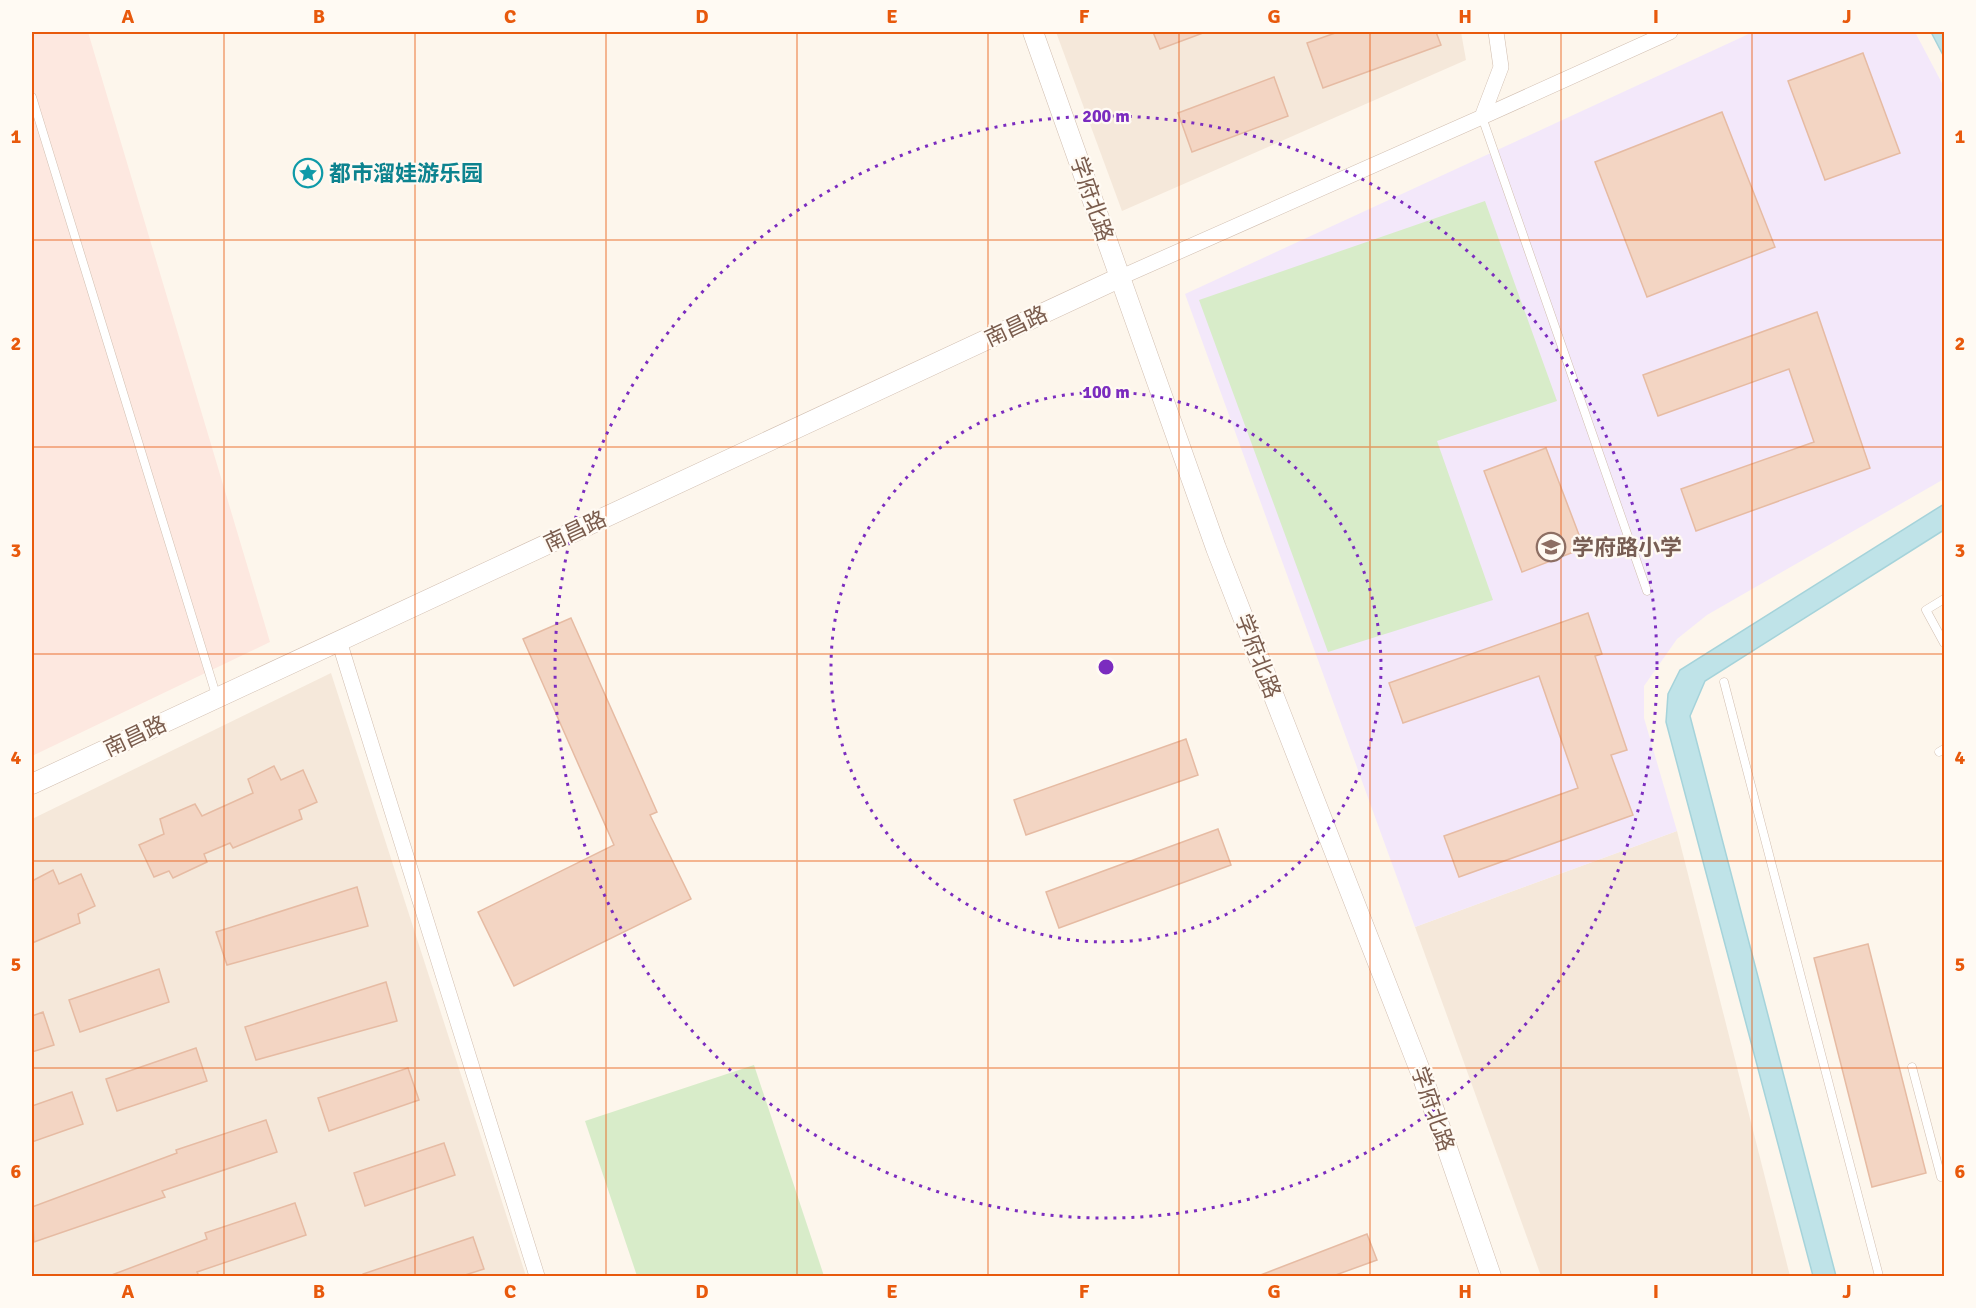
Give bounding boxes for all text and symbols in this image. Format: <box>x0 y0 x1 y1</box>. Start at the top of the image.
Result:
text: A <box>122 4 135 29</box>
text: B <box>313 4 325 29</box>
text: C <box>504 4 516 29</box>
text: D <box>695 4 709 29</box>
text: E <box>886 4 898 29</box>
text: F <box>1079 4 1090 29</box>
text: G <box>1267 4 1281 29</box>
text: H <box>1458 4 1472 29</box>
text: I <box>1653 4 1659 29</box>
text: J <box>1842 4 1852 29</box>
text: 200 m <box>1082 105 1130 127</box>
text: 1 <box>11 124 22 149</box>
text: 1 <box>1955 124 1966 149</box>
street label: 学府北路 <box>1065 153 1119 245</box>
place icon: 都市溜娃游乐园 <box>292 157 324 189</box>
place label: 都市溜娃游乐园 <box>329 160 483 187</box>
street label: 南昌路 <box>980 300 1052 352</box>
text: 2 <box>11 331 21 356</box>
text: 2 <box>1955 331 1965 356</box>
text: 100 m <box>1082 381 1130 403</box>
street label: 南昌路 <box>539 505 611 557</box>
school or university icon: 学府路小学 <box>1535 531 1567 563</box>
place label: 学府路小学 <box>1572 534 1682 561</box>
text: 3 <box>11 538 21 563</box>
text: 3 <box>1955 538 1965 563</box>
street label: 学府北路 <box>1230 610 1286 702</box>
centre of rings <box>1096 657 1116 677</box>
street label: 南昌路 <box>99 710 171 762</box>
text: 4 <box>11 745 22 770</box>
text: 4 <box>1955 745 1966 770</box>
text: 5 <box>11 952 21 977</box>
text: 5 <box>1955 952 1965 977</box>
street label: 学府北路 <box>1406 1063 1460 1155</box>
text: 6 <box>11 1159 22 1184</box>
text: 6 <box>1955 1159 1966 1184</box>
text: A <box>122 1279 135 1304</box>
text: B <box>313 1279 325 1304</box>
text: C <box>504 1279 516 1304</box>
text: D <box>695 1279 709 1304</box>
text: E <box>886 1279 898 1304</box>
text: F <box>1079 1279 1090 1304</box>
text: G <box>1267 1279 1281 1304</box>
text: H <box>1458 1279 1472 1304</box>
text: I <box>1653 1279 1659 1304</box>
text: J <box>1842 1279 1852 1304</box>

